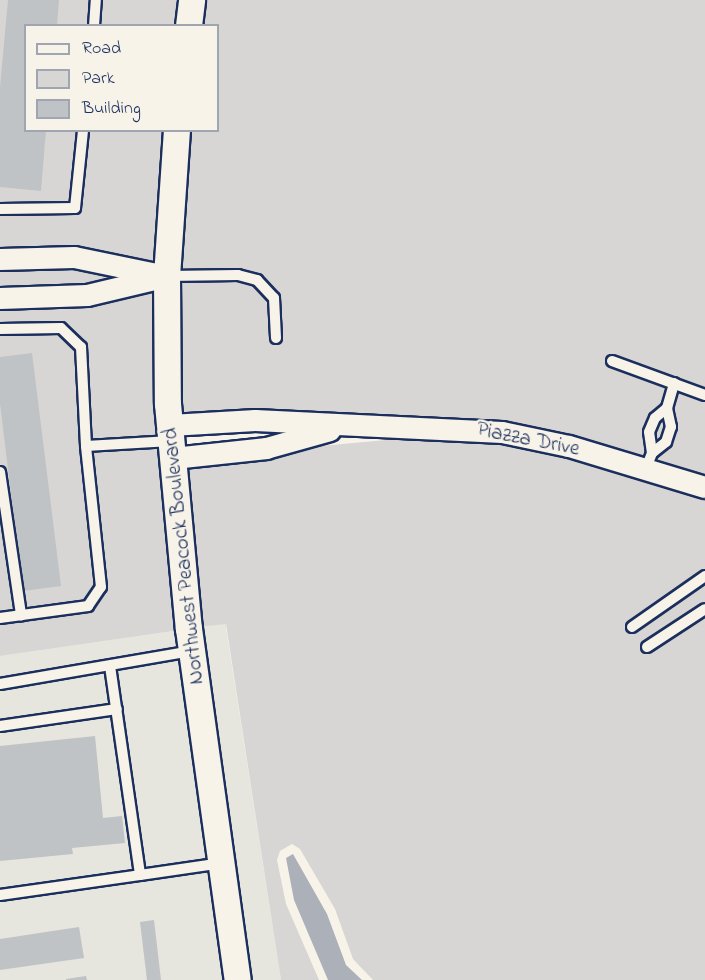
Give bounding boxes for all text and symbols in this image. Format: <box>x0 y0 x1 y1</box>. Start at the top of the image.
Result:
legend <box>24 24 219 132</box>
text: Road <box>82 36 121 62</box>
text: Park <box>82 66 115 92</box>
text: Building <box>82 96 141 122</box>
street label: Piazza Drive <box>475 418 581 462</box>
street label: Northwest Peacock Boulevard <box>158 426 210 686</box>

